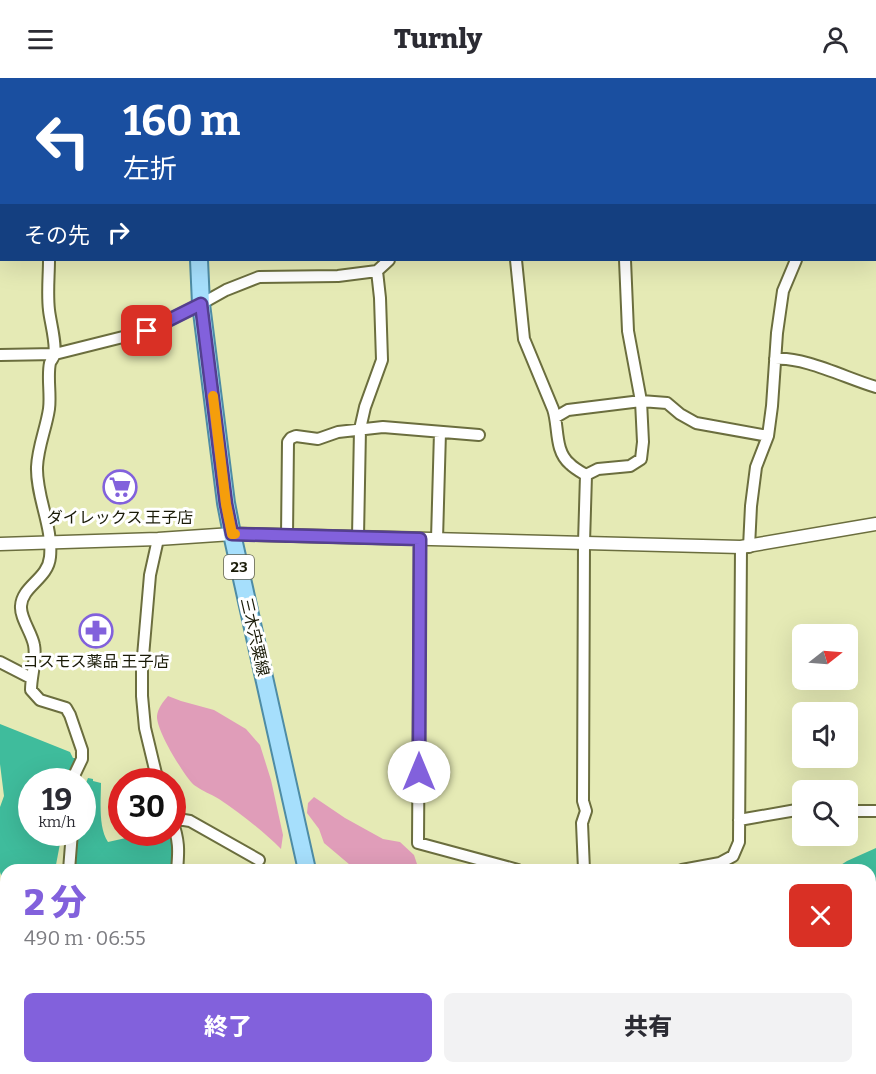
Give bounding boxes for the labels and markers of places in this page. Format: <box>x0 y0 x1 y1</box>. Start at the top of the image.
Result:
pin <box>121 305 172 356</box>
supermarket icon: ダイレックス 王子店 <box>102 469 138 505</box>
place label: ダイレックス 王子店 <box>47 508 193 527</box>
pharmacy icon: コスモス薬品 王子店 <box>78 613 114 649</box>
place label: コスモス薬品 王子店 <box>22 652 170 671</box>

